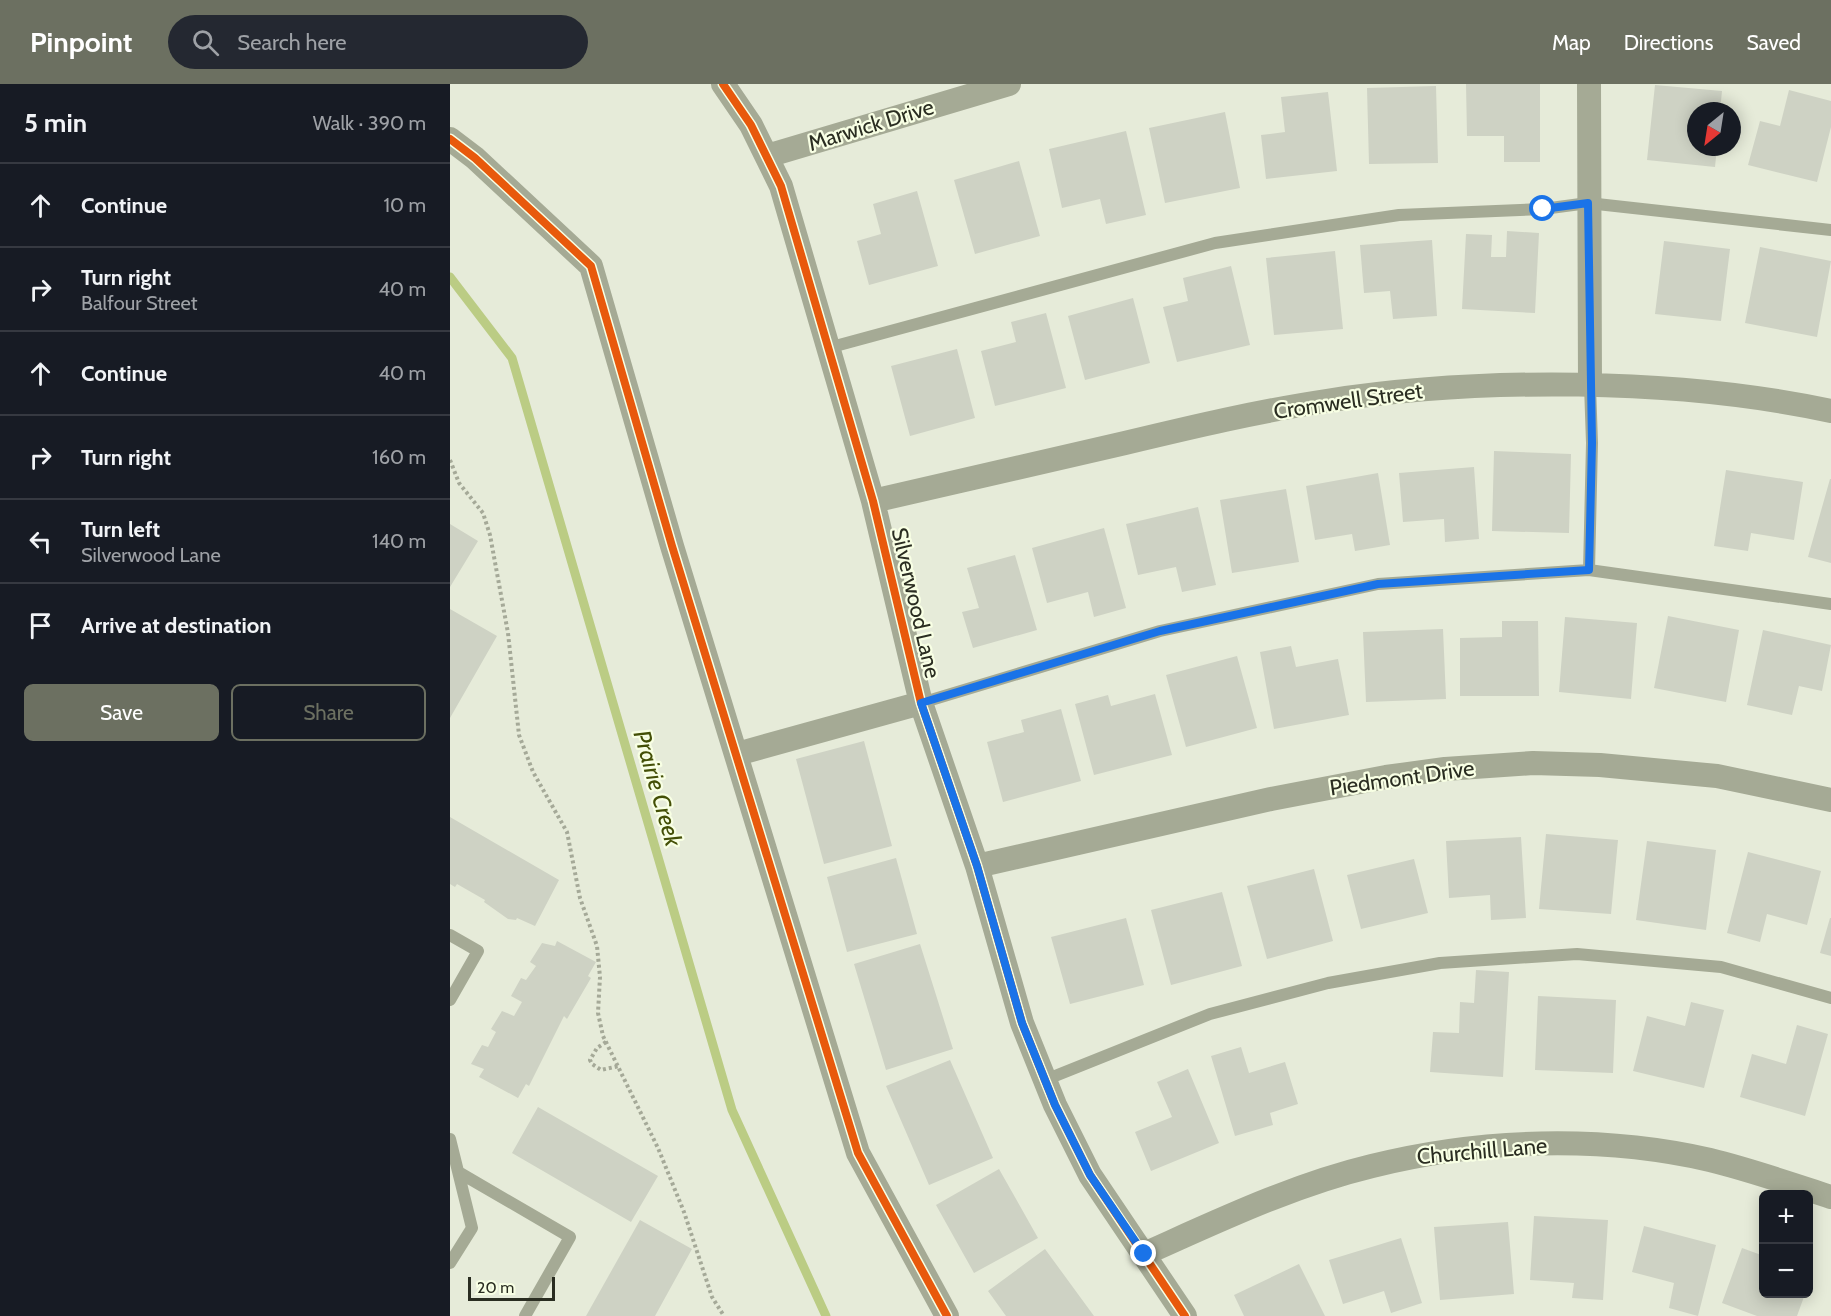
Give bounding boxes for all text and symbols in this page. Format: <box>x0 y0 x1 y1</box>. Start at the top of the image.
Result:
search box <box>168 15 588 69</box>
text: Pinpoint <box>30 25 132 59</box>
icon: search <box>189 26 222 59</box>
text: Search here <box>237 29 347 56</box>
text: Map <box>1552 30 1591 55</box>
text: Directions <box>1624 30 1713 55</box>
text: Saved <box>1746 30 1801 55</box>
street label: Marwick Drive <box>805 93 937 157</box>
north arrow <box>1687 102 1741 156</box>
text: 5 min <box>24 107 87 139</box>
text: Walk · 390 m <box>313 111 426 135</box>
icon: ahead <box>24 189 57 222</box>
text: Continue <box>81 192 167 219</box>
text: 10 m <box>383 193 426 217</box>
route start <box>1529 195 1555 221</box>
text: Turn right <box>81 264 171 291</box>
icon: right <box>24 273 57 306</box>
text: 40 m <box>378 277 426 301</box>
text: Balfour Street <box>81 291 197 315</box>
icon: ahead <box>24 357 57 390</box>
text: Continue <box>81 360 167 387</box>
text: 40 m <box>378 361 426 385</box>
street label: Cromwell Street <box>1272 377 1425 425</box>
icon: right <box>24 441 57 474</box>
text: Turn right <box>81 444 171 471</box>
text: 160 m <box>372 445 426 469</box>
text: Turn left <box>81 516 160 543</box>
icon: left <box>24 525 57 558</box>
street label: Silverwood Lane <box>886 525 946 681</box>
text: 140 m <box>372 529 426 553</box>
text: Silverwood Lane <box>81 543 221 567</box>
icon: arrive <box>24 609 57 642</box>
text: Arrive at destination <box>81 612 271 639</box>
button: Save <box>24 684 219 741</box>
button: Share <box>231 684 426 741</box>
water label: Prairie Creek <box>628 727 689 850</box>
street label: Piedmont Drive <box>1328 754 1476 802</box>
street label: Churchill Lane <box>1416 1132 1548 1170</box>
map controls <box>1759 1190 1813 1298</box>
button: + <box>1759 1190 1813 1244</box>
route end <box>1130 1240 1156 1266</box>
button: − <box>1759 1244 1813 1298</box>
scale bar <box>468 1274 555 1302</box>
text: 20 m <box>477 1278 514 1297</box>

